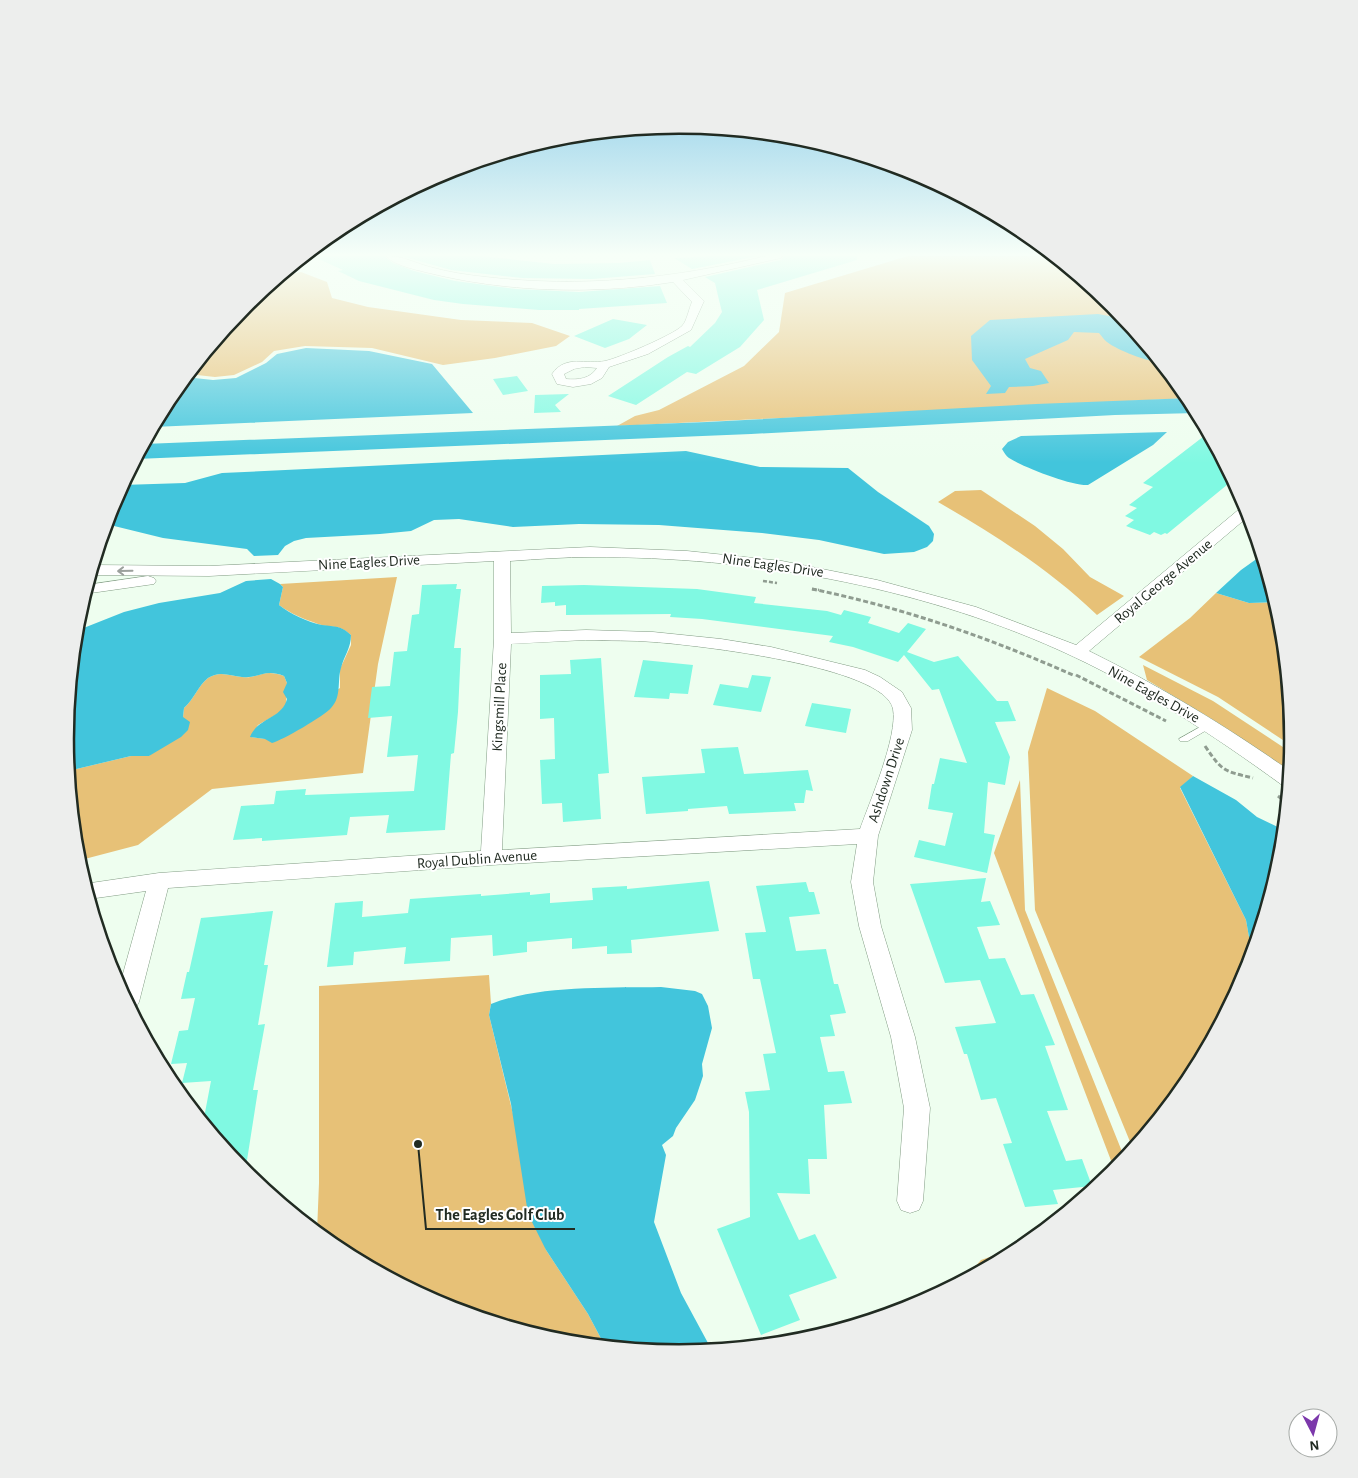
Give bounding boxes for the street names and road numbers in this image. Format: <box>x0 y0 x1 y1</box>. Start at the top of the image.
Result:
street label: Royal George Avenue <box>1112 536 1215 626</box>
street label: Nine Eagles Drive <box>721 551 825 580</box>
street label: Nine Eagles Drive <box>318 552 420 573</box>
street label: Kingsmill Place <box>490 662 509 752</box>
street label: Nine Eagles Drive <box>1106 663 1202 726</box>
street label: Ashdown Drive <box>866 736 907 825</box>
street label: Royal Dublin Avenue <box>416 848 538 871</box>

